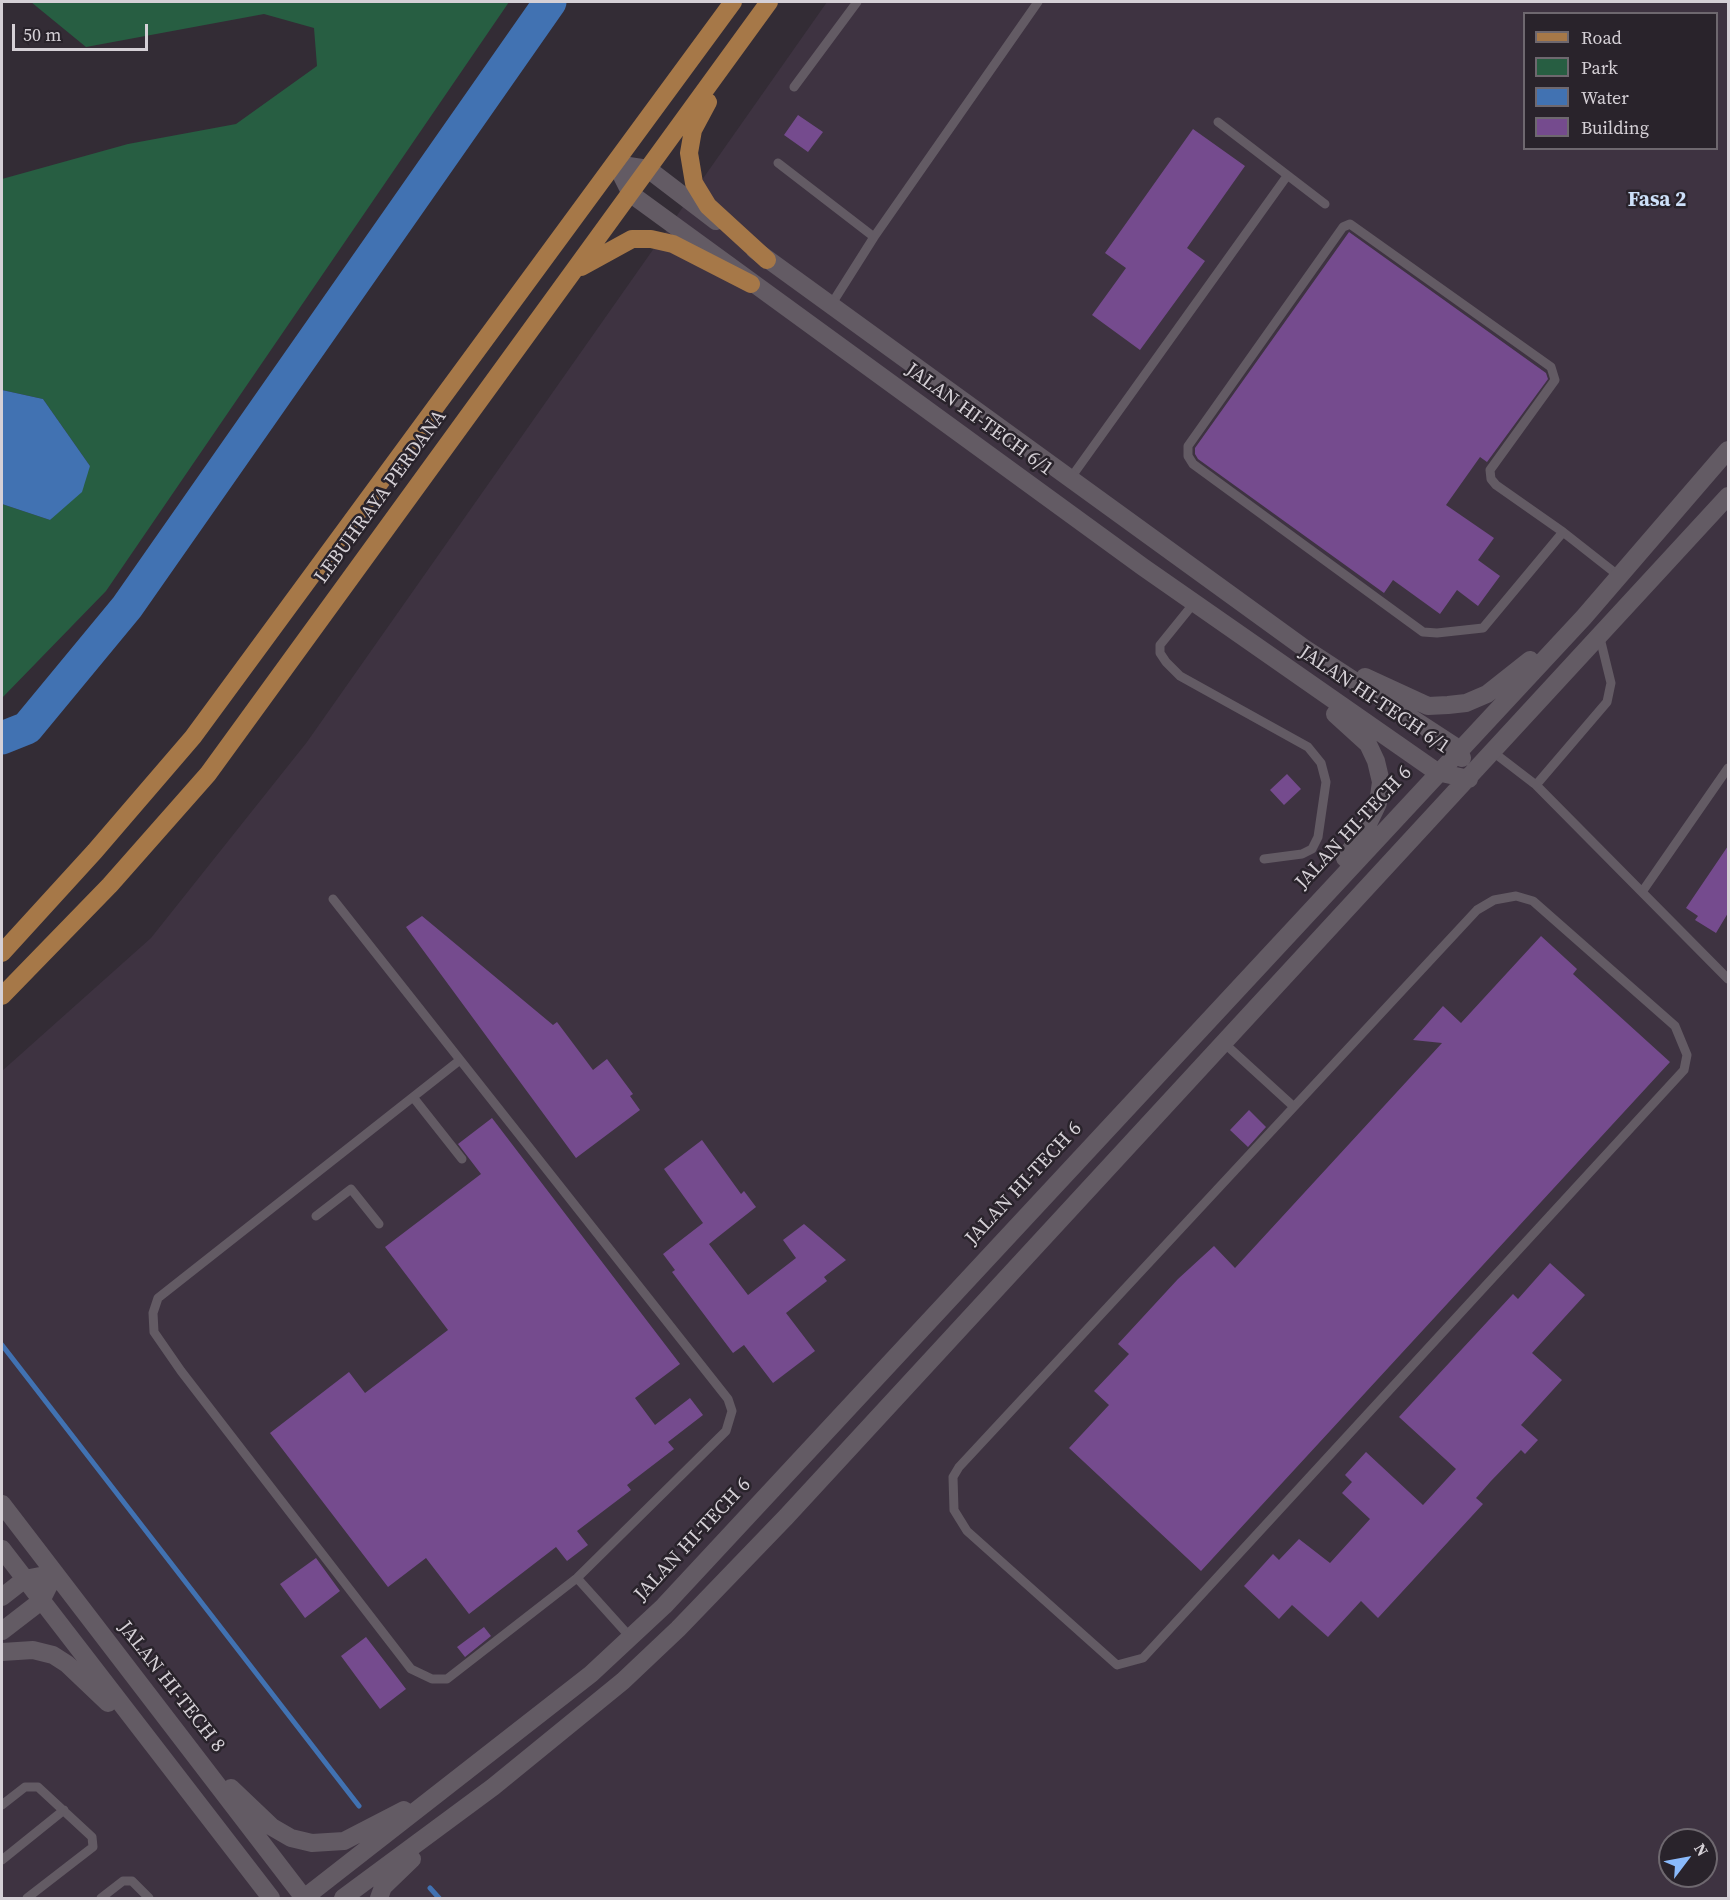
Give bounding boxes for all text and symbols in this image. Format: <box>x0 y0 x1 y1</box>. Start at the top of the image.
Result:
scale bar <box>15 12 152 50</box>
legend <box>1523 12 1718 150</box>
text: 50 m <box>23 22 61 47</box>
text: Road <box>1581 25 1622 50</box>
text: Park <box>1581 55 1618 80</box>
text: Water <box>1581 85 1629 110</box>
text: Building <box>1581 115 1649 140</box>
district label: Fasa 2 <box>1628 188 1686 214</box>
street label: JALAN HI-TECH 6/1 <box>901 358 1057 482</box>
street label: LEBUHRAYA PERDANA <box>310 405 452 589</box>
street label: JALAN HI-TECH 6/1 <box>1294 641 1454 759</box>
street label: JALAN HI-TECH 6 <box>1291 761 1417 895</box>
street label: JALAN HI-TECH 6 <box>961 1117 1087 1251</box>
street label: JALAN HI-TECH 6 <box>630 1473 756 1607</box>
street label: JALAN HI-TECH 8 <box>112 1617 230 1757</box>
north arrow <box>1658 1828 1718 1888</box>
text: N <box>1689 1839 1714 1860</box>

